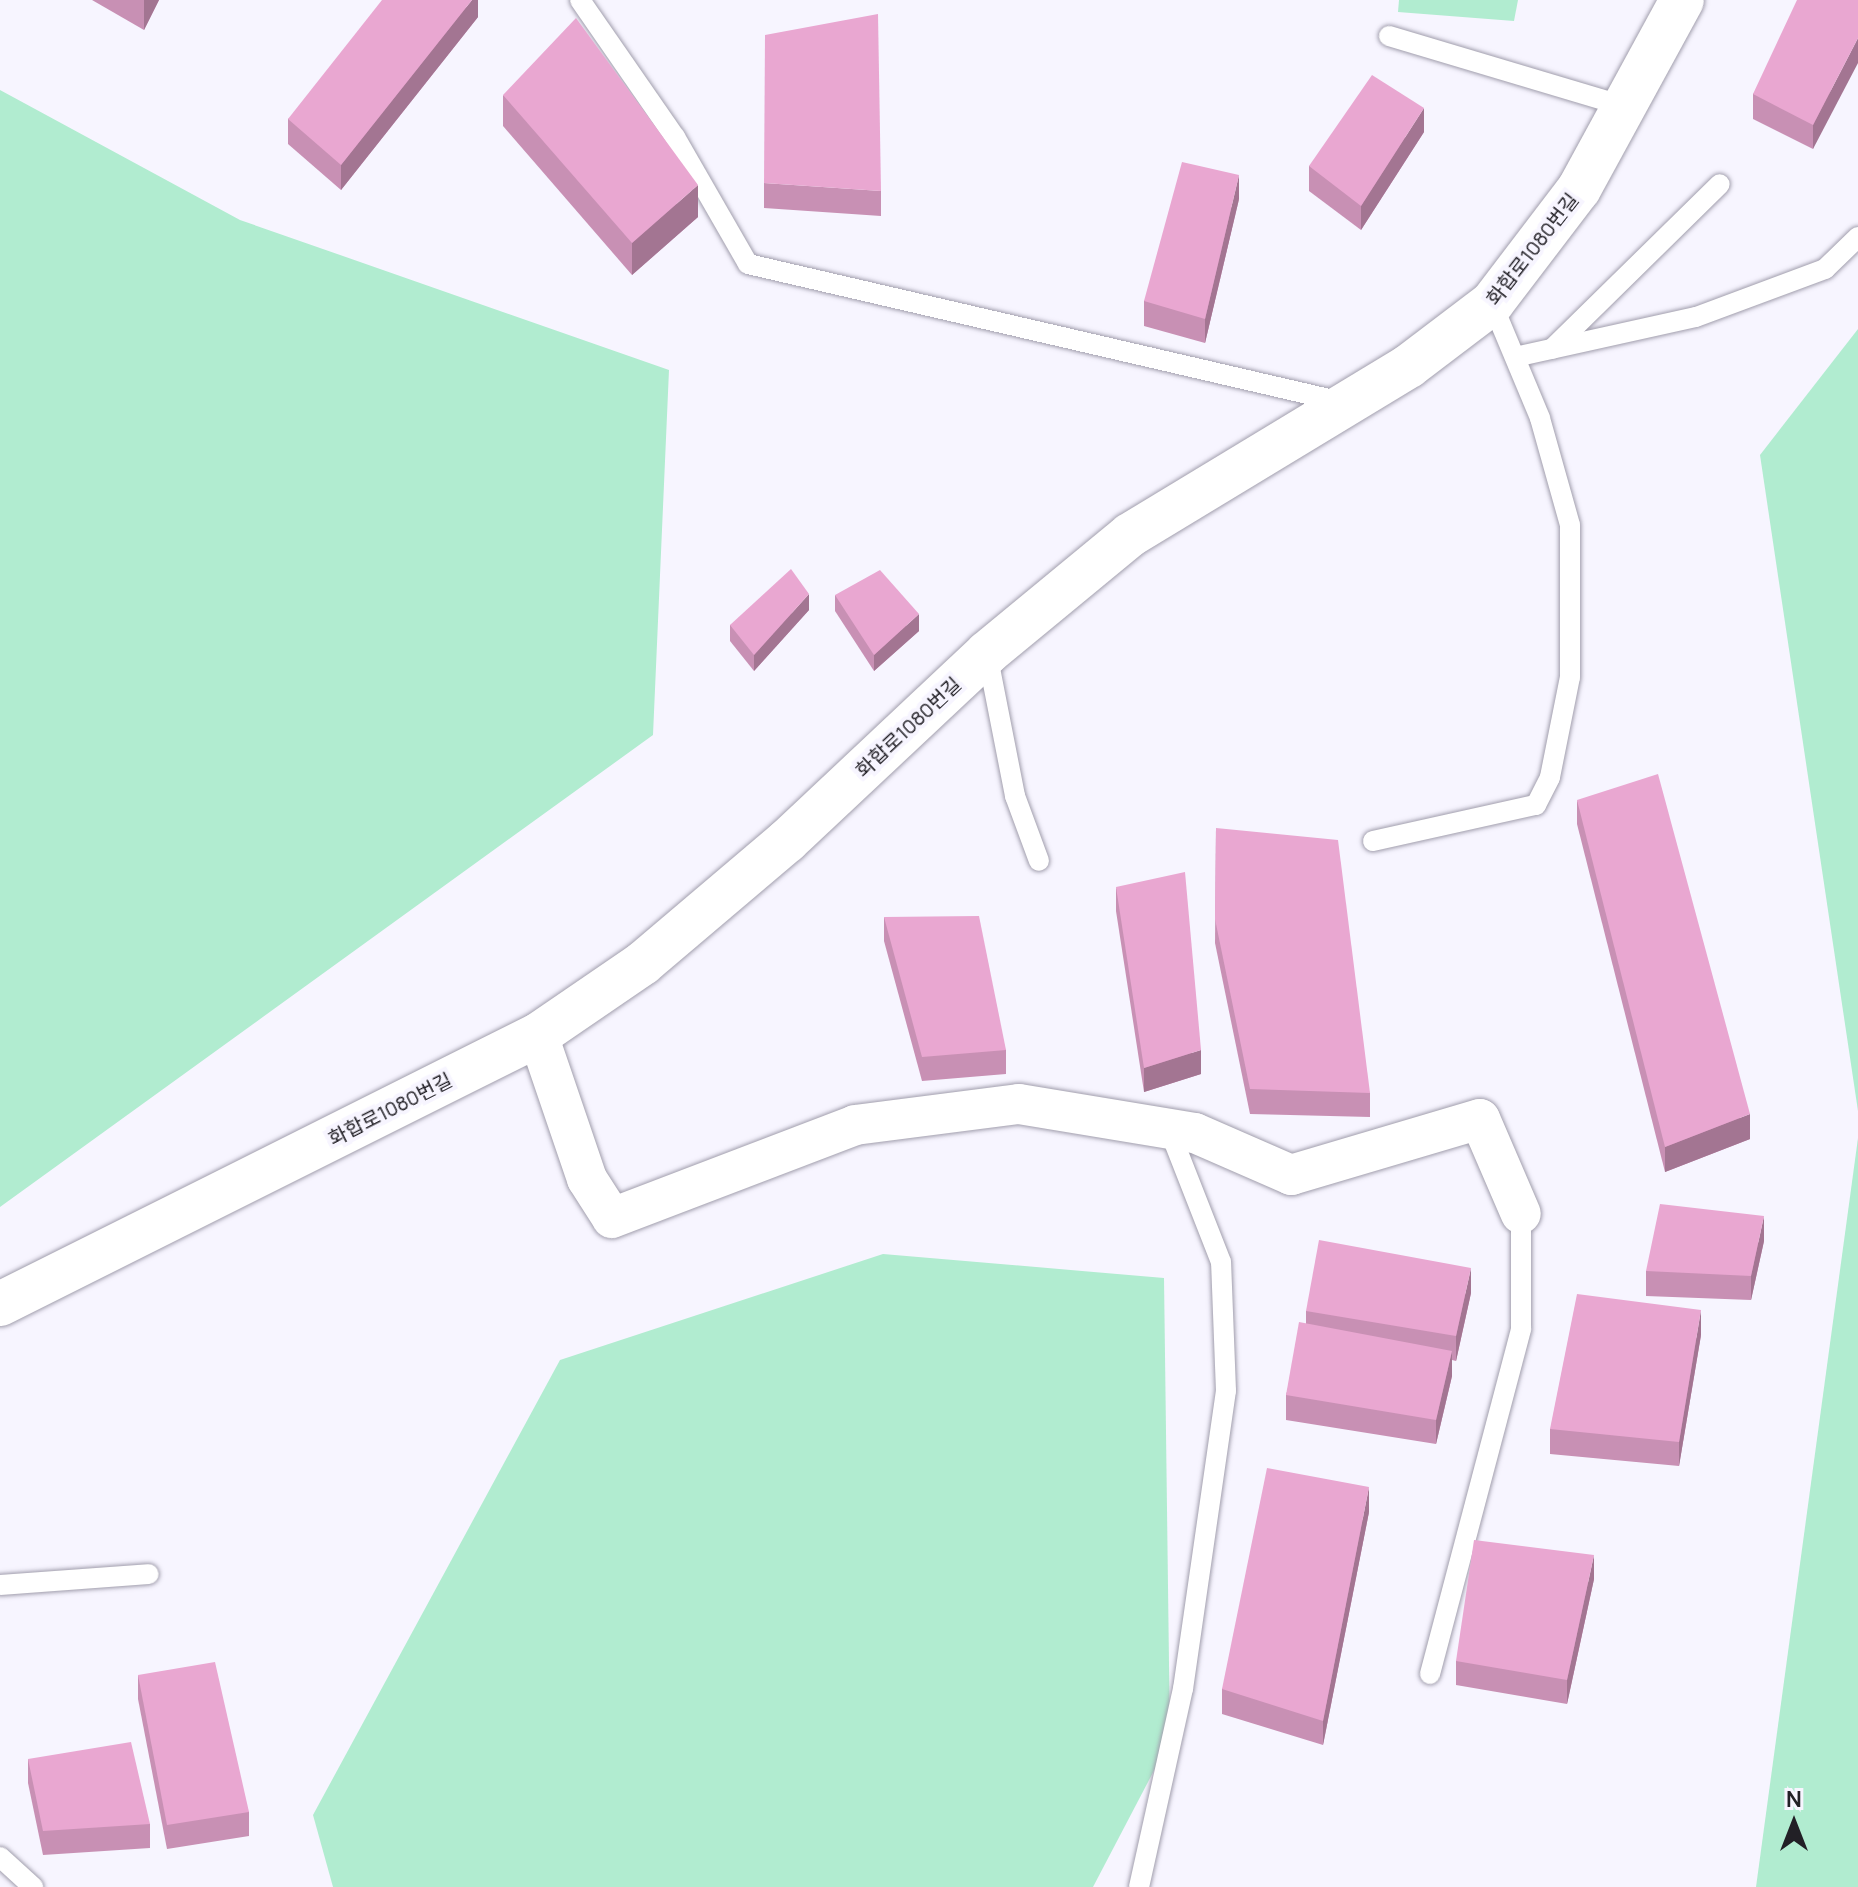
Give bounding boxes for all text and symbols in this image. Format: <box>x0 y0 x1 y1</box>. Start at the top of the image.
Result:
street label: 화합로1080번길 <box>1481 188 1583 310</box>
street label: 화합로1080번길 <box>850 672 966 782</box>
street label: 화합로1080번길 <box>324 1067 456 1151</box>
north arrow <box>1754 1783 1834 1863</box>
text: N <box>1786 1784 1802 1814</box>

